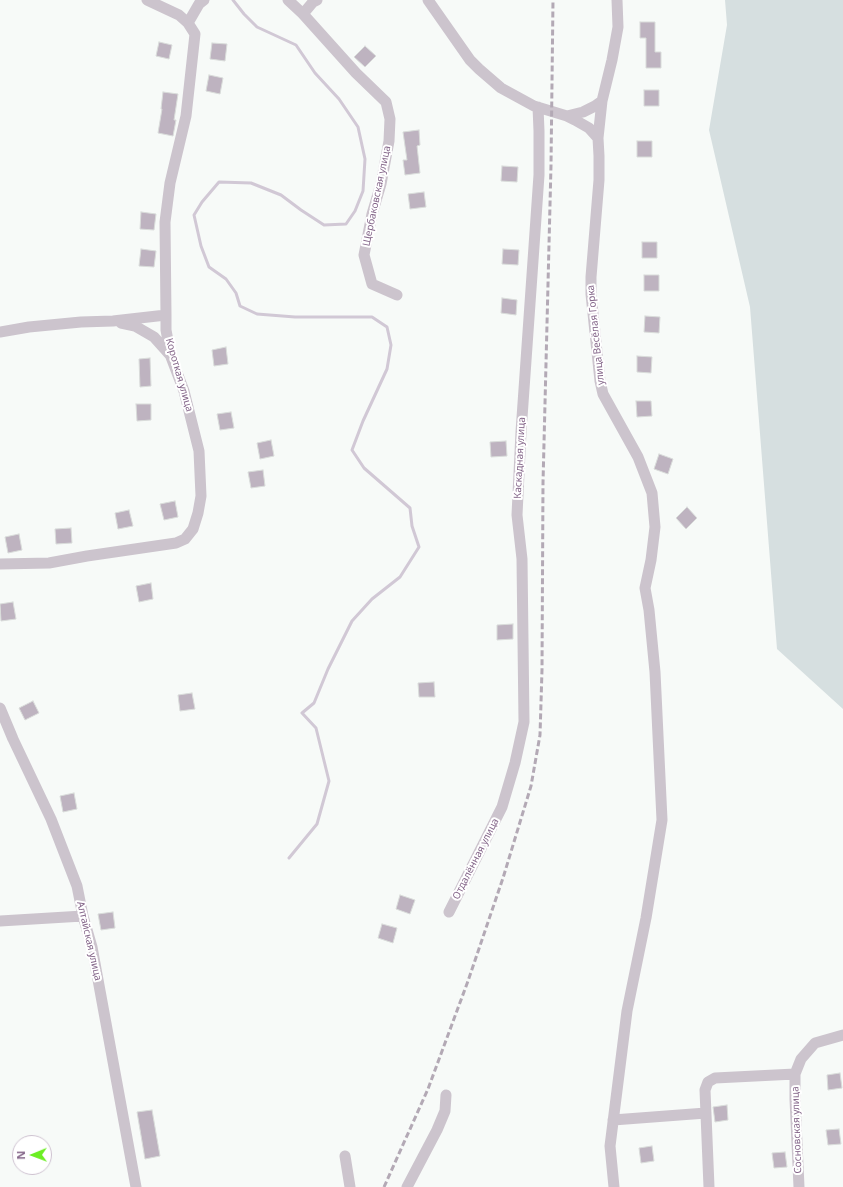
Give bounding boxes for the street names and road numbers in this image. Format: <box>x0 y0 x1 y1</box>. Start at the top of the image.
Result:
street label: Щербаковская улица <box>360 145 394 247</box>
street label: улица Весёлая Горка <box>585 284 607 386</box>
street label: Короткая улица <box>163 337 195 413</box>
street label: Каскадная улица <box>512 417 528 499</box>
street label: Отдалённая улица <box>450 816 502 902</box>
street label: Алтайская улица <box>74 900 104 982</box>
street label: Сосновская улица <box>789 1086 805 1174</box>

